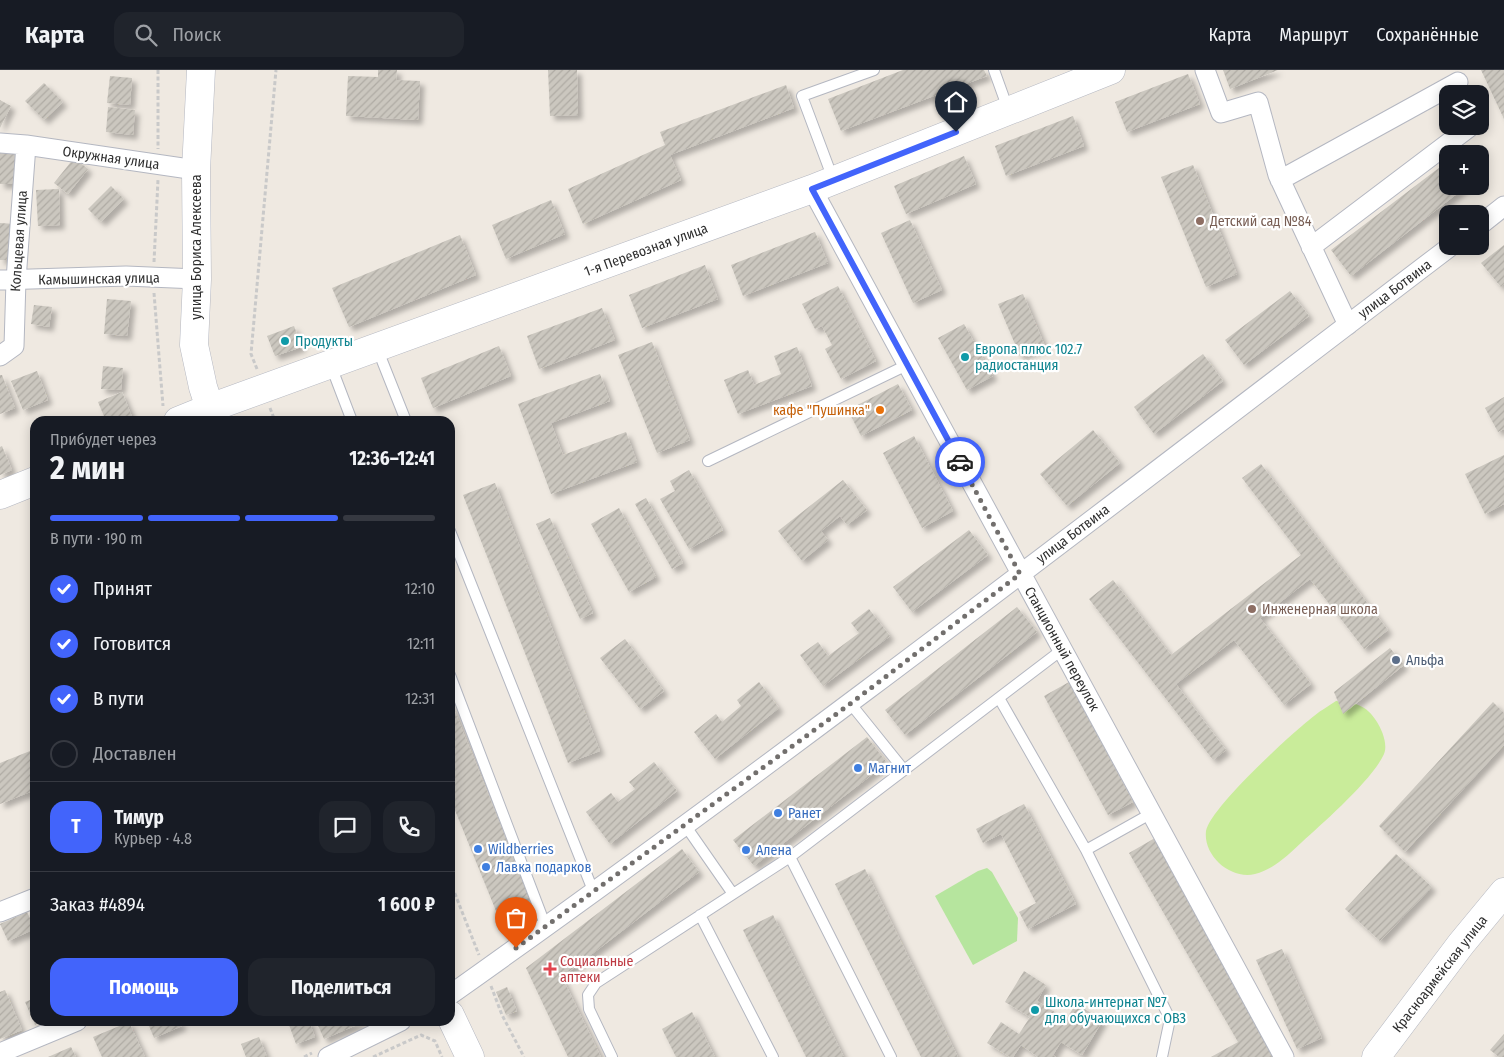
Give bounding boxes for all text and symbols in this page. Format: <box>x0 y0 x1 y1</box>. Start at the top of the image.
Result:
search box <box>114 12 464 57</box>
text: Карта <box>25 21 84 49</box>
icon: search <box>132 21 160 49</box>
text: Поиск <box>172 23 221 46</box>
text: Карта <box>1208 24 1251 46</box>
text: Маршрут <box>1279 24 1348 46</box>
text: Сохранённые <box>1376 24 1479 46</box>
pin <box>935 81 977 132</box>
map controls <box>1439 85 1489 255</box>
button: layers <box>1439 85 1489 135</box>
icon: home <box>942 88 970 116</box>
street label: Окружная улица <box>61 143 161 173</box>
button: + <box>1439 145 1489 195</box>
street label: улица Бориса Алексеева <box>188 174 205 320</box>
street label: Кольцевая улица <box>7 190 31 292</box>
button: − <box>1439 205 1489 255</box>
place label: Детский сад №84 <box>1209 213 1312 230</box>
marker: Детский сад №84 <box>1194 215 1206 227</box>
street label: 1-я Перевозная улица <box>582 220 710 280</box>
street label: улица Ботвина <box>1355 256 1435 322</box>
street label: Камышинская улица <box>38 269 160 289</box>
place label: Продукты <box>295 333 353 350</box>
marker: Продукты <box>279 335 291 347</box>
place label: Европа плюс 102.7 радиостанция <box>975 341 1082 374</box>
marker: Европа плюс 102.7 радиостанция <box>959 351 971 363</box>
place label: кафе "Пушинка" <box>773 402 870 419</box>
marker: кафе "Пушинка" <box>874 404 886 416</box>
text: Прибудет через <box>50 430 157 449</box>
courier <box>935 437 985 487</box>
text: 12:36–12:41 <box>349 447 435 470</box>
icon: car <box>946 448 974 476</box>
text: 2 мин <box>50 449 125 487</box>
street label: улица Ботвина <box>1033 501 1113 567</box>
text: В пути · 190 m <box>50 529 143 548</box>
icon: check <box>50 575 78 603</box>
text: Принят <box>93 577 152 600</box>
text: 12:10 <box>404 579 435 598</box>
street label: Станционный переулок <box>1021 584 1103 714</box>
place label: Инженерная школа <box>1262 601 1378 618</box>
marker: Инженерная школа <box>1246 603 1258 615</box>
icon: check <box>50 630 78 658</box>
text: Готовится <box>93 632 171 655</box>
text: 12:11 <box>407 634 435 653</box>
place label: Альфа <box>1406 652 1444 669</box>
marker: Альфа <box>1390 654 1402 666</box>
icon: check <box>50 685 78 713</box>
text: В пути <box>93 687 144 710</box>
text: 12:31 <box>405 689 435 708</box>
text: Доставлен <box>93 742 177 765</box>
place label: Магнит <box>868 760 911 777</box>
marker: Магнит <box>852 762 864 774</box>
button: chat <box>319 801 371 853</box>
button: phone <box>383 801 435 853</box>
place label: Ранет <box>788 805 822 822</box>
text: Тимур <box>114 806 164 829</box>
marker: Ранет <box>772 807 784 819</box>
text: Т <box>71 815 81 838</box>
text: Курьер · 4.8 <box>114 829 192 848</box>
place label: Wildberries <box>488 841 554 858</box>
place label: Алена <box>756 842 792 859</box>
marker: Wildberries <box>472 843 484 855</box>
marker: Алена <box>740 844 752 856</box>
place label: Лавка подарков <box>496 859 592 876</box>
marker: Лавка подарков <box>480 861 492 873</box>
text: Заказ #4894 <box>50 893 145 916</box>
text: 1 600 ₽ <box>378 893 435 916</box>
pin <box>495 897 537 948</box>
icon: bag <box>502 904 530 932</box>
street label: Красноармейская улица <box>1389 912 1491 1036</box>
place label: Социальные аптеки <box>560 953 633 986</box>
button: Помощь <box>50 958 238 1016</box>
button: Поделиться <box>248 958 435 1016</box>
marker: Социальные аптеки <box>544 963 556 975</box>
place label: Школа-интернат №7 для обучающихся с ОВЗ <box>1045 994 1186 1027</box>
marker: Школа-интернат №7 для обучающихся с ОВЗ <box>1029 1004 1041 1016</box>

